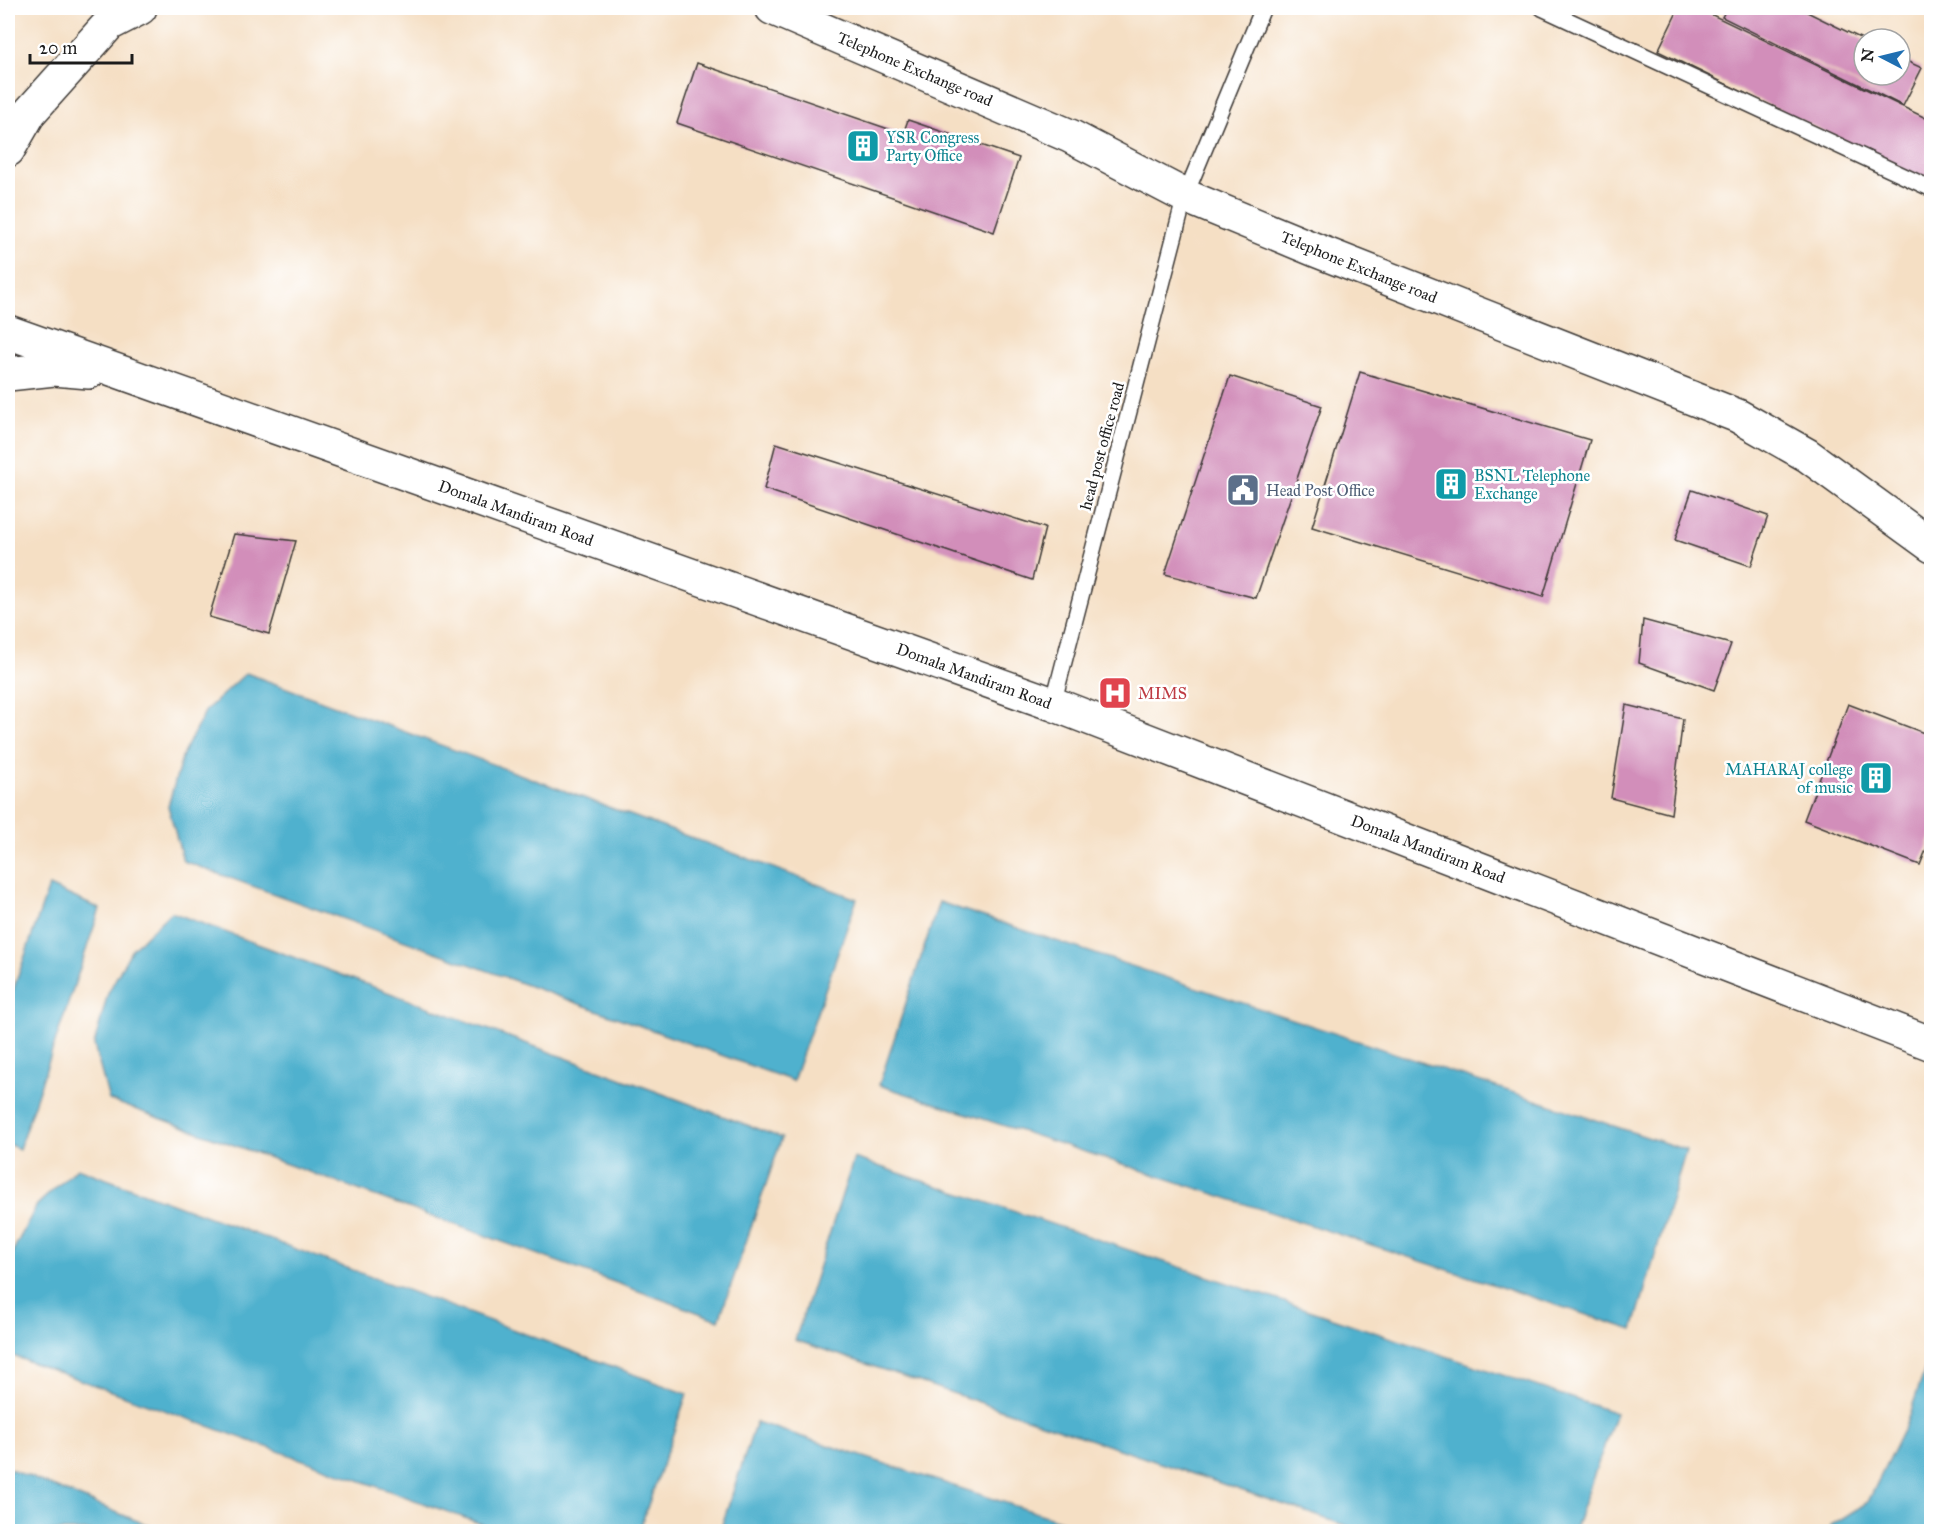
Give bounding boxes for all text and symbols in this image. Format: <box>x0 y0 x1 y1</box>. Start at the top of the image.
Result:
scale bar <box>30 27 132 65</box>
north arrow <box>1852 27 1912 87</box>
street label: Telephone Exchange road <box>834 28 996 111</box>
text: 20 m <box>39 37 77 59</box>
text: N <box>1857 47 1878 63</box>
building icon: YSR Congress Party Office <box>845 128 881 164</box>
place label: YSR Congress Party Office <box>886 128 980 165</box>
street label: Telephone Exchange road <box>1278 227 1440 308</box>
street label: head post office road <box>1076 380 1128 512</box>
building icon: BSNL Telephone Exchange <box>1433 466 1469 502</box>
place label: BSNL Telephone Exchange <box>1474 466 1590 504</box>
public building icon: Head Post Office <box>1225 472 1261 508</box>
street label: Domala Mandiram Road <box>436 476 596 550</box>
place label: Head Post Office <box>1266 481 1375 500</box>
street label: Domala Mandiram Road <box>894 639 1054 713</box>
hospital icon: MIMS <box>1097 675 1133 711</box>
place label: MIMS <box>1138 684 1187 703</box>
place label: MAHARAJ college of music <box>1725 760 1853 797</box>
building icon: MAHARAJ college of music <box>1858 760 1894 796</box>
street label: Domala Mandiram Road <box>1348 811 1508 887</box>

